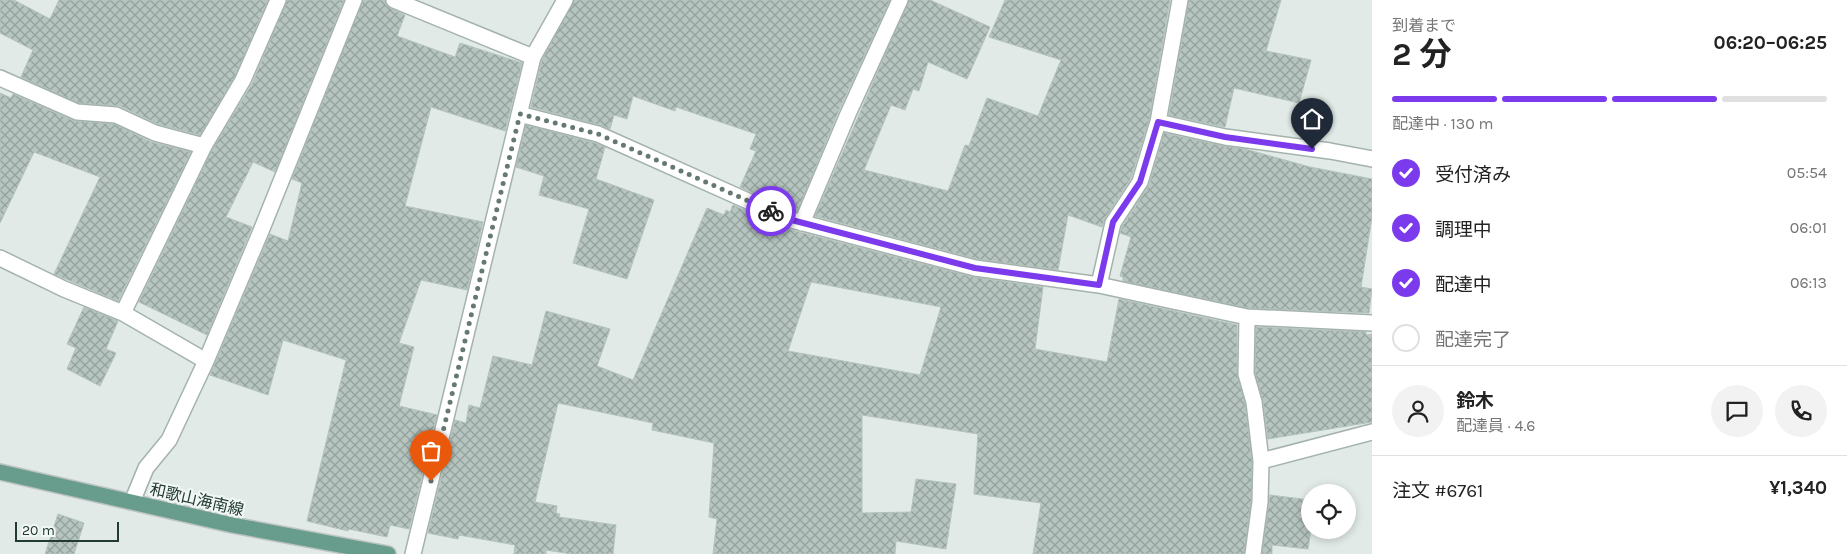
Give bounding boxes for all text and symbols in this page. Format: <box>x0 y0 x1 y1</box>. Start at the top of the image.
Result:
text: 到着まで <box>1392 16 1456 35</box>
text: 06:20–06:25 <box>1714 32 1827 54</box>
text: 2 分 <box>1392 36 1451 73</box>
pin <box>1291 98 1333 149</box>
icon: home <box>1298 105 1326 133</box>
text: 配達中 · 130 m <box>1392 114 1493 133</box>
icon: check <box>1392 159 1420 187</box>
text: 05:54 <box>1787 163 1827 182</box>
text: 受付済み <box>1435 164 1511 186</box>
courier <box>746 186 796 236</box>
icon: bike <box>757 197 785 225</box>
icon: check <box>1392 214 1420 242</box>
text: 06:01 <box>1790 218 1827 237</box>
text: 調理中 <box>1435 219 1492 241</box>
icon: check <box>1392 269 1420 297</box>
text: 06:13 <box>1790 273 1827 292</box>
text: 配達中 <box>1435 274 1492 296</box>
text: 配達完了 <box>1435 329 1511 351</box>
button: person <box>1392 385 1444 437</box>
button: chat <box>1711 385 1763 437</box>
button: phone <box>1775 385 1827 437</box>
text: 鈴木 <box>1456 390 1494 412</box>
text: 配達員 · 4.6 <box>1456 416 1535 435</box>
pin <box>410 430 452 481</box>
icon: bag <box>417 437 445 465</box>
text: ¥1,340 <box>1769 477 1827 499</box>
street label: 和歌山海南線 <box>148 479 246 520</box>
text: 注文 #6761 <box>1392 480 1483 502</box>
map controls <box>1301 484 1356 539</box>
button: locate <box>1301 484 1356 539</box>
scale bar <box>15 519 119 542</box>
text: 20 m <box>22 522 55 539</box>

